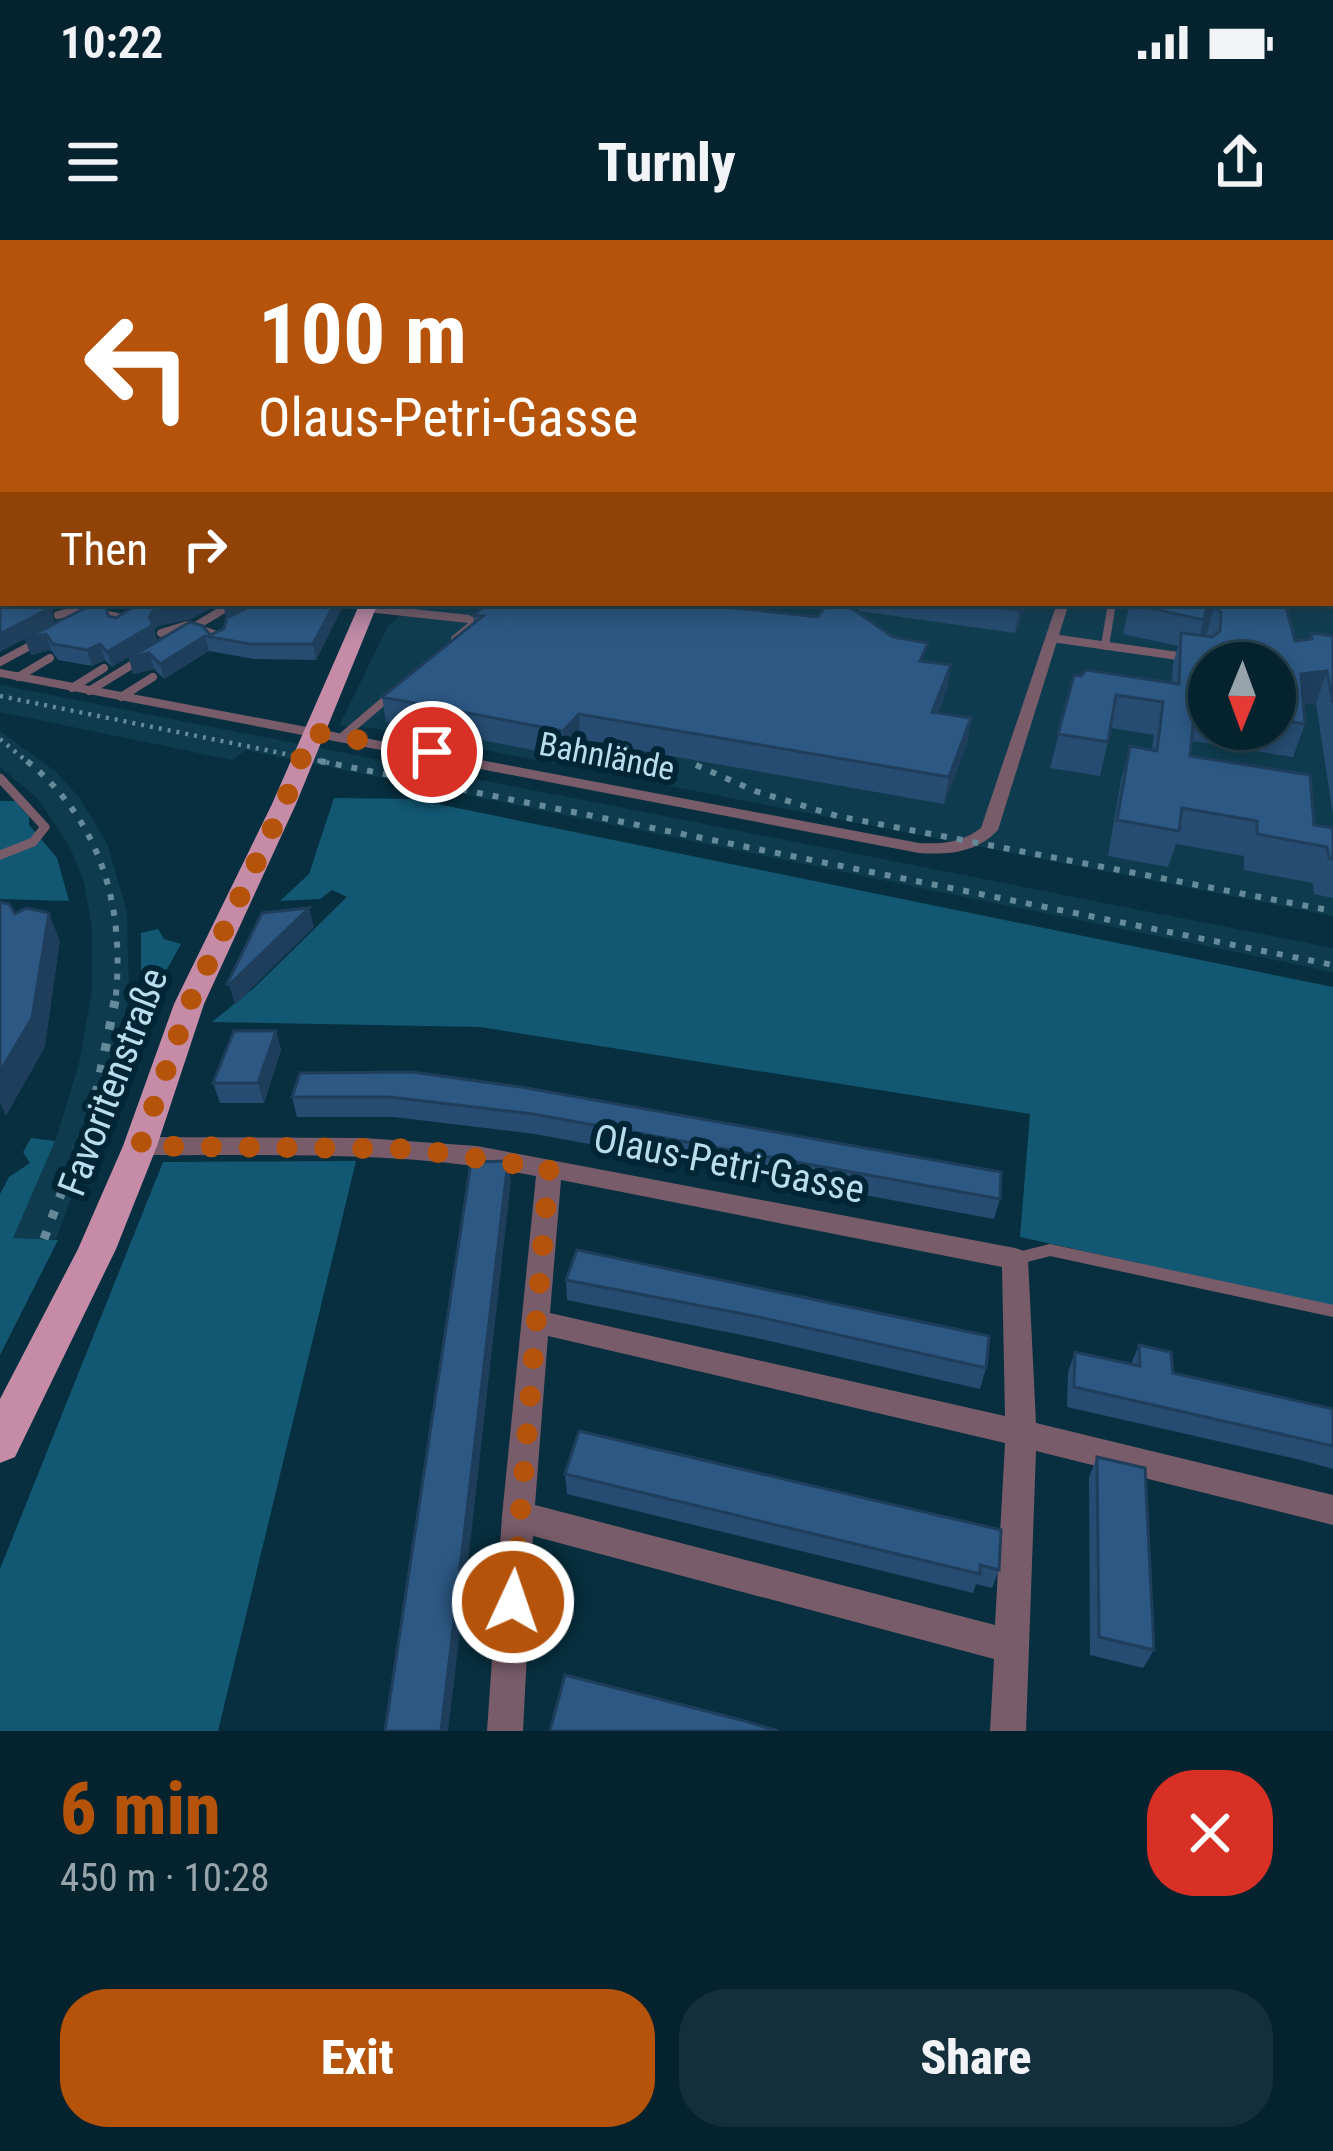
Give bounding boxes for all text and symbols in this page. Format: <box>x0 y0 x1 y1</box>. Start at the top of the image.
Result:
text: 10:22 <box>60 16 163 69</box>
icon: menu <box>60 129 126 195</box>
icon: share <box>1207 129 1273 195</box>
text: Turnly <box>598 131 735 194</box>
text: 100 m <box>258 285 467 384</box>
icon: left <box>60 288 216 444</box>
text: Olaus-Petri-Gasse <box>258 386 638 449</box>
icon: right <box>172 516 238 582</box>
text: Then <box>60 523 148 576</box>
north arrow <box>1188 642 1296 750</box>
map controls <box>1188 642 1296 750</box>
pin <box>381 701 483 803</box>
icon: arrive <box>399 719 465 785</box>
street label: Bahnlände <box>536 724 678 788</box>
street label: Favoritenstraße <box>49 962 177 1202</box>
street label: Olaus-Petri-Gasse <box>590 1115 868 1213</box>
position arrow <box>450 1539 576 1665</box>
text: 6 min <box>60 1767 221 1852</box>
button: close <box>1147 1770 1273 1896</box>
text: 450 m · 10:28 <box>60 1855 270 1901</box>
button: Exit <box>60 1989 655 2127</box>
button: Share <box>679 1989 1273 2127</box>

